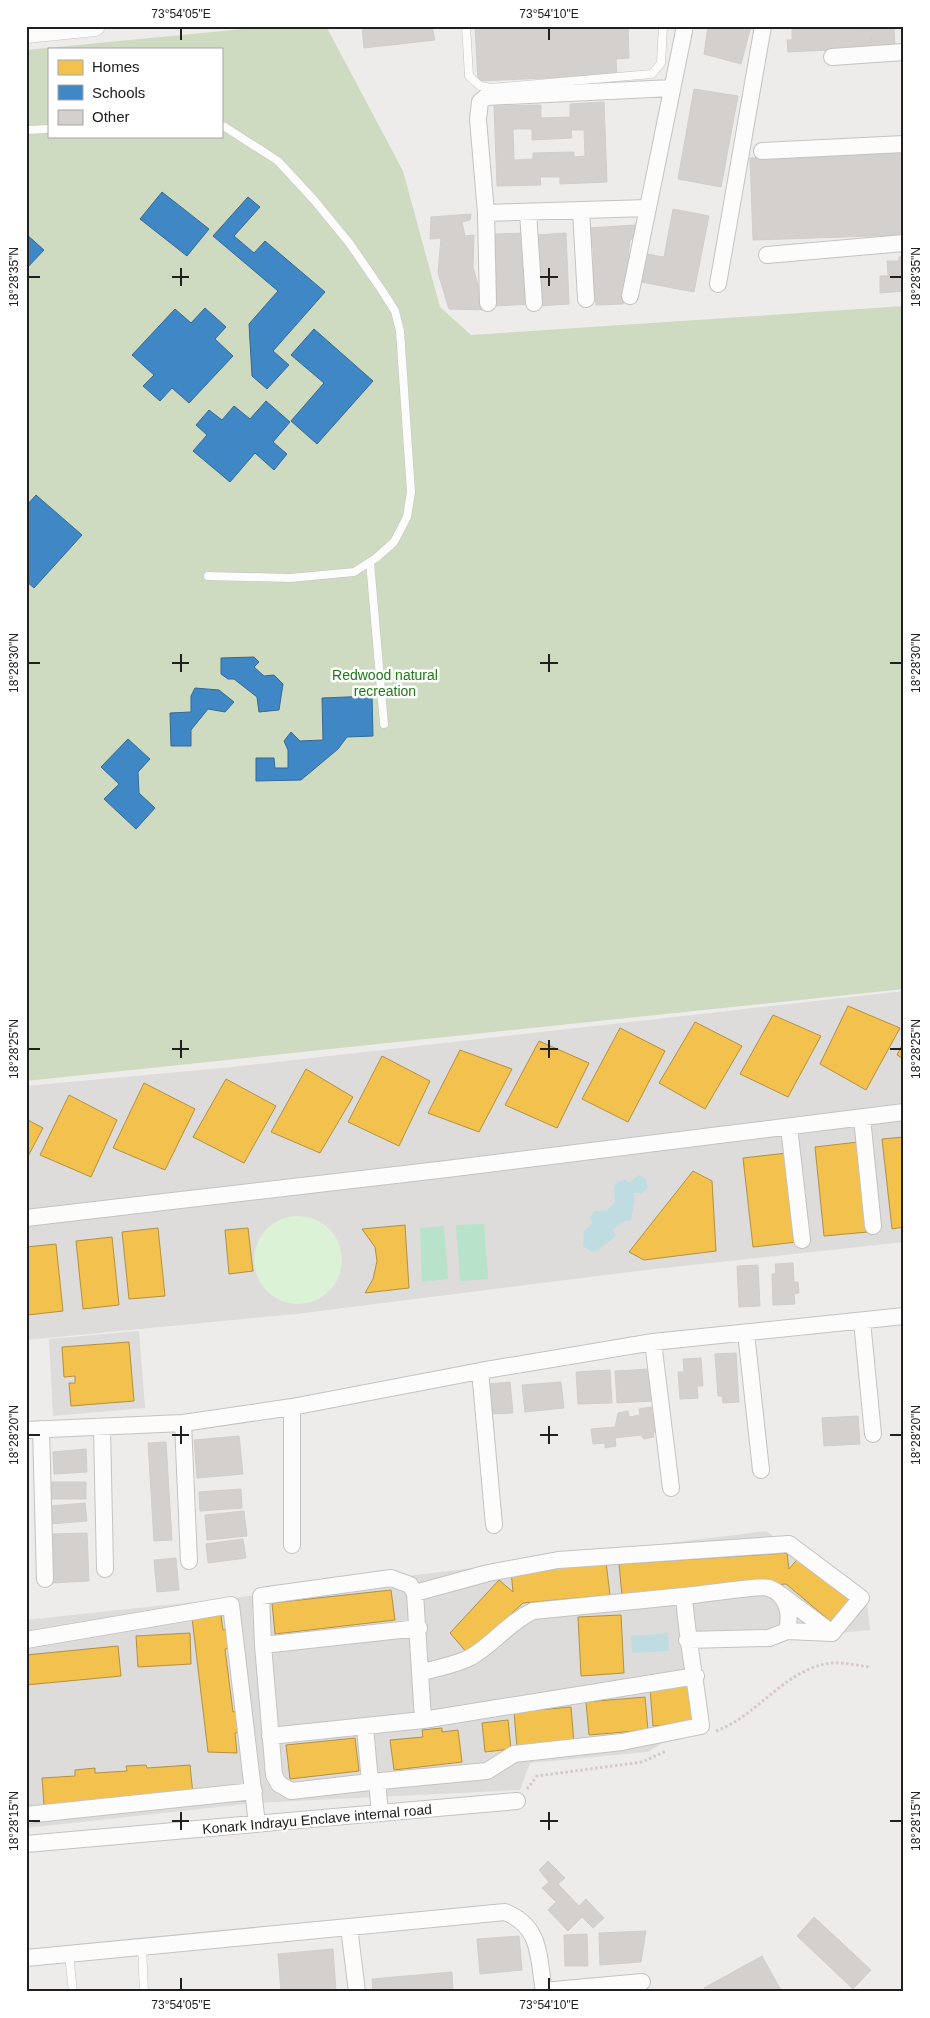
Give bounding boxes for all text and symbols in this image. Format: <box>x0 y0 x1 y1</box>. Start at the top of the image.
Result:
text: 73°54'05"E <box>151 7 211 21</box>
text: 73°54'10"E <box>519 7 579 21</box>
legend <box>48 48 222 138</box>
text: Homes <box>92 58 140 75</box>
text: Schools <box>92 84 145 101</box>
text: Other <box>92 108 130 125</box>
text: 18°28'35"N <box>7 247 21 307</box>
text: 18°28'35"N <box>909 247 923 307</box>
text: 18°28'30"N <box>7 633 21 693</box>
text: 18°28'30"N <box>909 633 923 693</box>
park label: Redwood natural recreation <box>332 667 438 699</box>
text: 18°28'25"N <box>7 1019 21 1079</box>
text: 18°28'25"N <box>909 1019 923 1079</box>
text: 18°28'20"N <box>7 1405 21 1465</box>
text: 18°28'20"N <box>909 1405 923 1465</box>
text: 18°28'15"N <box>7 1791 21 1851</box>
text: 18°28'15"N <box>909 1791 923 1851</box>
street label: Konark Indrayu Enclave internal road <box>202 1801 432 1837</box>
text: 73°54'05"E <box>151 1998 211 2012</box>
text: 73°54'10"E <box>519 1998 579 2012</box>

